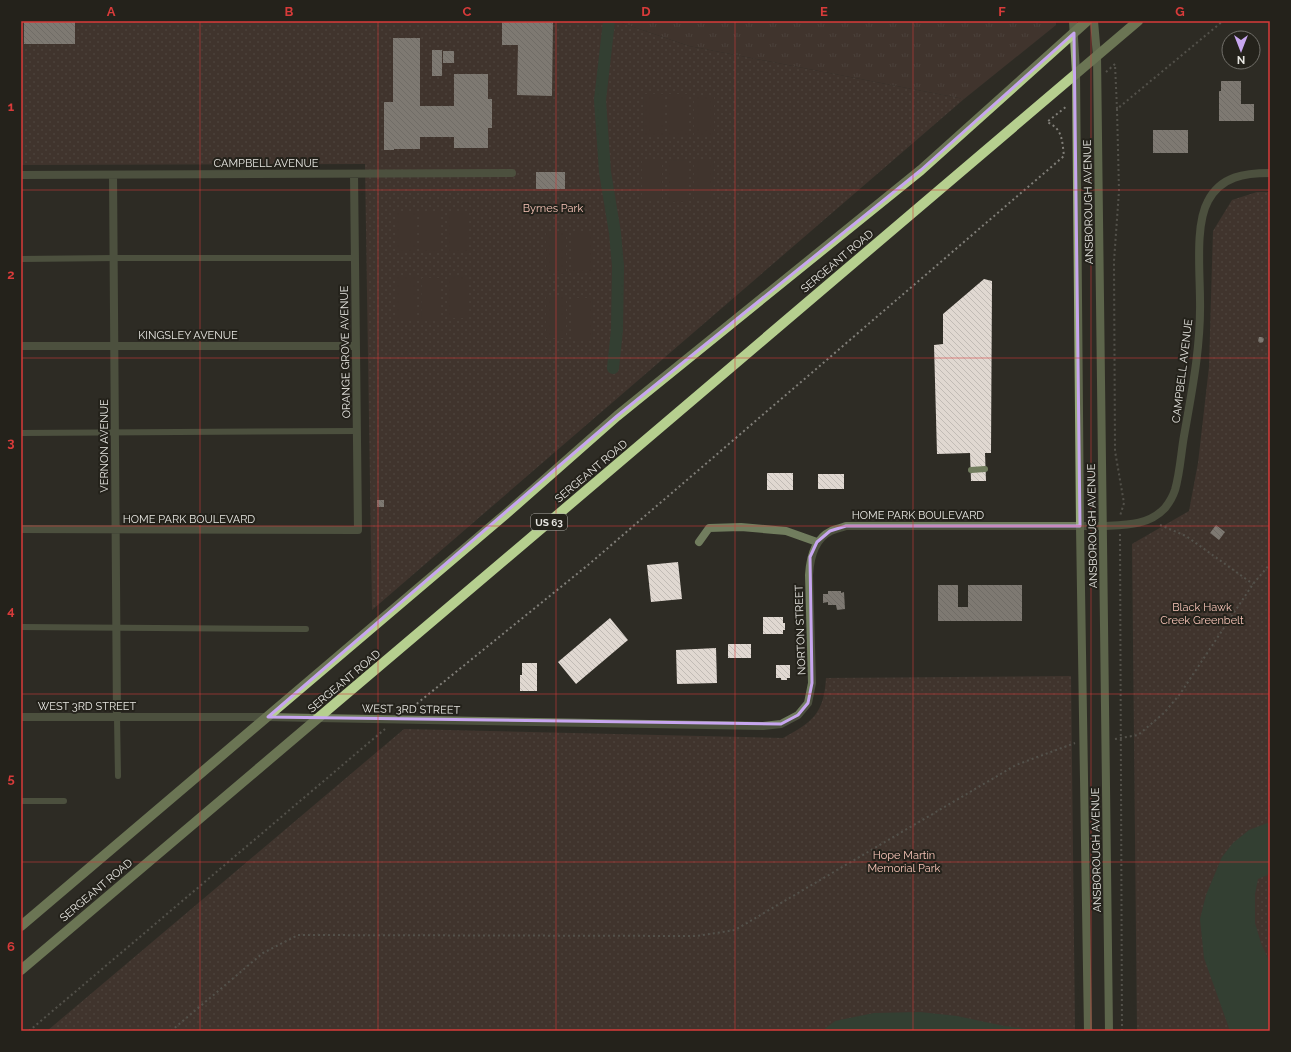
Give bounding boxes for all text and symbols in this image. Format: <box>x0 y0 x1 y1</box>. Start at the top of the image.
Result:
text: A <box>107 4 116 19</box>
text: B <box>285 4 294 19</box>
text: C <box>463 4 472 19</box>
text: D <box>641 4 651 19</box>
text: E <box>820 4 828 19</box>
text: F <box>998 4 1006 19</box>
text: G <box>1175 4 1185 19</box>
north arrow <box>1221 30 1261 70</box>
text: N <box>1237 53 1245 66</box>
text: 1 <box>8 99 15 114</box>
street label: ANSBOROUGH AVENUE <box>1081 139 1096 265</box>
street label: CAMPBELL AVENUE <box>214 157 319 170</box>
park label: Byrnes Park <box>523 202 583 215</box>
street label: SERGEANT ROAD <box>798 227 876 296</box>
text: 2 <box>7 267 15 282</box>
street label: ORANGE GROVE AVENUE <box>338 285 353 419</box>
street label: CAMPBELL AVENUE <box>1170 318 1195 424</box>
street label: KINGSLEY AVENUE <box>138 329 238 342</box>
street label: VERNON AVENUE <box>98 399 111 493</box>
text: 3 <box>7 435 15 450</box>
street label: SERGEANT ROAD <box>552 437 630 506</box>
street label: ANSBOROUGH AVENUE <box>1085 463 1100 589</box>
street label: HOME PARK BOULEVARD <box>852 509 984 522</box>
street label: HOME PARK BOULEVARD <box>123 513 255 526</box>
road number: US 63 <box>531 514 567 530</box>
street label: NORTON STREET <box>792 584 809 675</box>
park label: Black Hawk Creek Greenbelt <box>1160 601 1244 627</box>
text: 4 <box>7 603 15 618</box>
street label: SERGEANT ROAD <box>305 647 383 716</box>
street label: WEST 3RD STREET <box>38 700 136 713</box>
street label: WEST 3RD STREET <box>362 702 461 717</box>
text: 5 <box>7 771 15 786</box>
street label: ANSBOROUGH AVENUE <box>1089 787 1104 913</box>
park label: Hope Martin Memorial Park <box>868 849 941 875</box>
street label: SERGEANT ROAD <box>57 856 135 925</box>
text: 6 <box>7 939 15 954</box>

